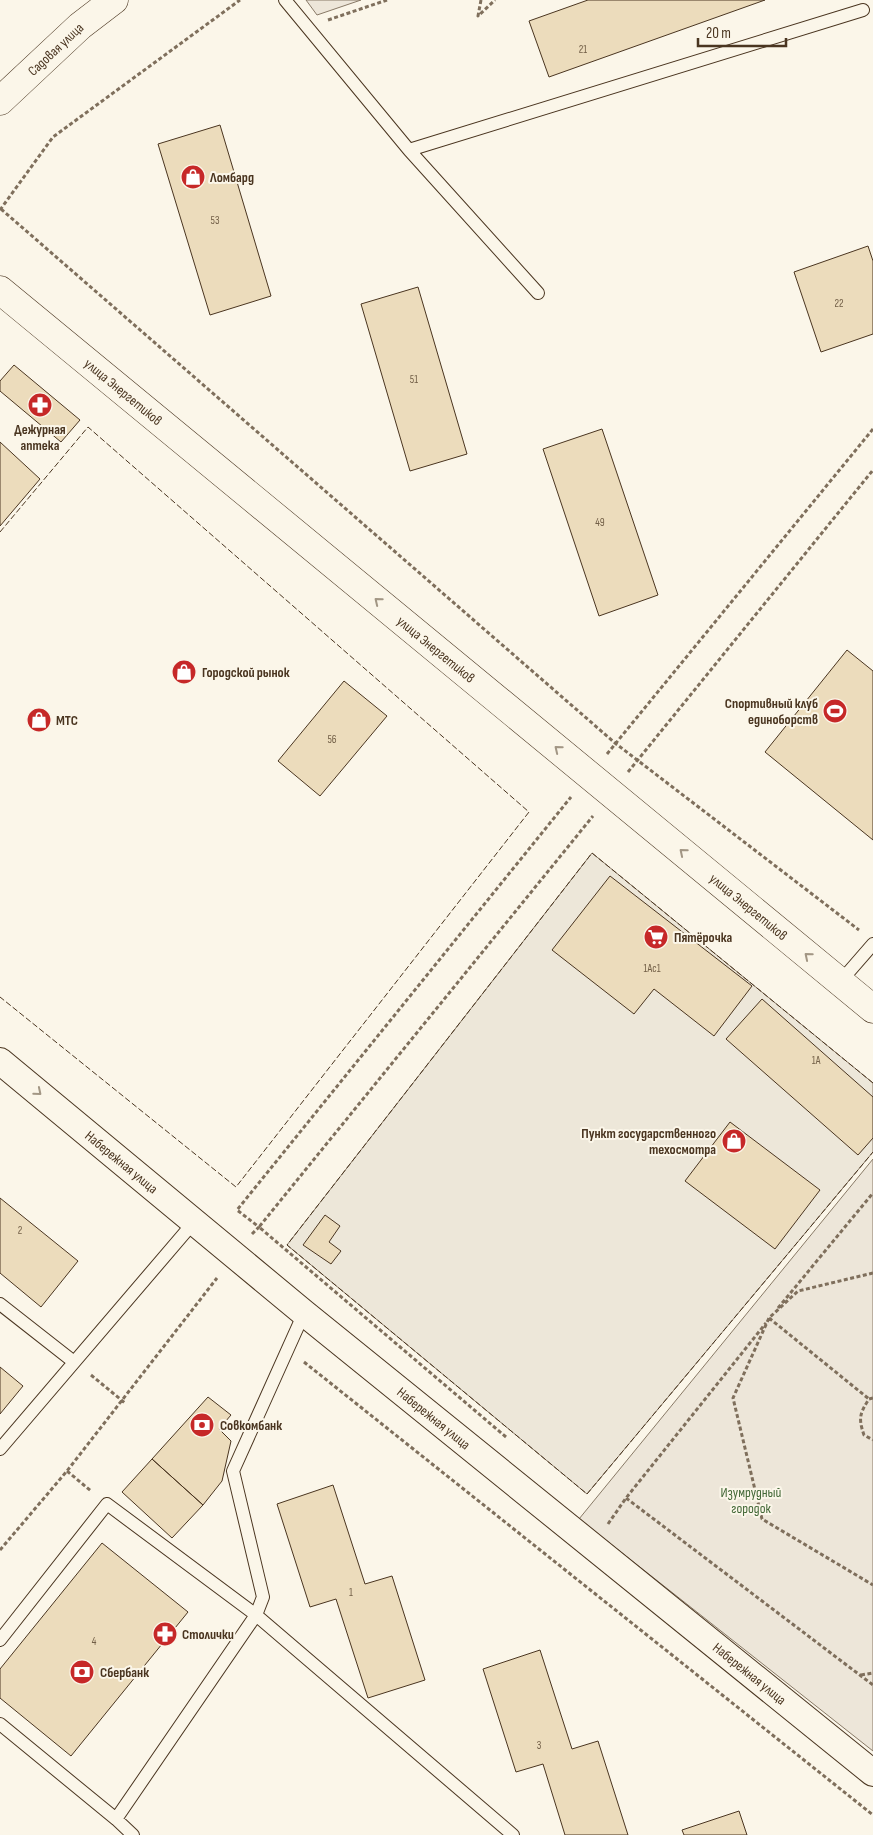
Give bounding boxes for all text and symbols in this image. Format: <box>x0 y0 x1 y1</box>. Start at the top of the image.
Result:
scale bar <box>698 15 786 47</box>
street label: Садовая улица <box>24 19 87 79</box>
text: 20 m <box>706 24 731 43</box>
house number: 21 <box>579 43 587 56</box>
shop icon: Ломбард <box>180 164 206 190</box>
place label: Ломбард <box>209 169 254 186</box>
house number: 53 <box>210 214 220 227</box>
house number: 22 <box>834 297 844 310</box>
street label: улица Энергетиков <box>81 355 166 429</box>
house number: 51 <box>410 373 418 386</box>
pharmacy icon: Дежурная аптека <box>27 392 53 418</box>
place label: Дежурная аптека <box>14 421 66 454</box>
house number: 49 <box>595 516 605 529</box>
one-way arrow <box>375 598 384 607</box>
street label: улица Энергетиков <box>393 613 478 687</box>
shop icon: Городской рынок <box>171 659 197 685</box>
place label: Городской рынок <box>202 664 290 681</box>
place label: Спортивный клуб единоборств <box>725 695 818 728</box>
sports icon: Спортивный клуб единоборств <box>822 698 848 724</box>
shop icon: МТС <box>26 707 52 733</box>
place label: МТС <box>56 712 78 729</box>
house number: 56 <box>327 733 337 746</box>
one-way arrow <box>555 747 564 755</box>
one-way arrow <box>680 849 689 858</box>
street label: улица Энергетиков <box>706 870 791 944</box>
supermarket icon: Пятёрочка <box>643 924 669 950</box>
place label: Пятёрочка <box>674 929 732 946</box>
one-way arrow <box>805 953 814 962</box>
house number: 1Ас1 <box>643 962 661 975</box>
house number: 1А <box>812 1054 821 1067</box>
one-way arrow <box>32 1086 41 1095</box>
place label: Пункт государственного техосмотра <box>581 1125 716 1158</box>
street label: Набережная улица <box>82 1127 161 1197</box>
shop icon: Пункт государственного техосмотра <box>721 1128 747 1154</box>
house number: 2 <box>18 1224 23 1237</box>
street label: Набережная улица <box>394 1384 474 1453</box>
bank icon: Совкомбанк <box>189 1412 215 1438</box>
place label: Совкомбанк <box>220 1417 282 1434</box>
park label: Изумрудный городок <box>721 1484 782 1517</box>
house number: 1 <box>349 1586 353 1599</box>
pharmacy icon: Столички <box>152 1621 178 1647</box>
place label: Столички <box>182 1626 234 1643</box>
house number: 4 <box>92 1635 97 1648</box>
street label: Набережная улица <box>709 1639 789 1708</box>
bank icon: Сбербанк <box>69 1659 95 1685</box>
place label: Сбербанк <box>100 1664 149 1681</box>
house number: 3 <box>537 1739 542 1752</box>

